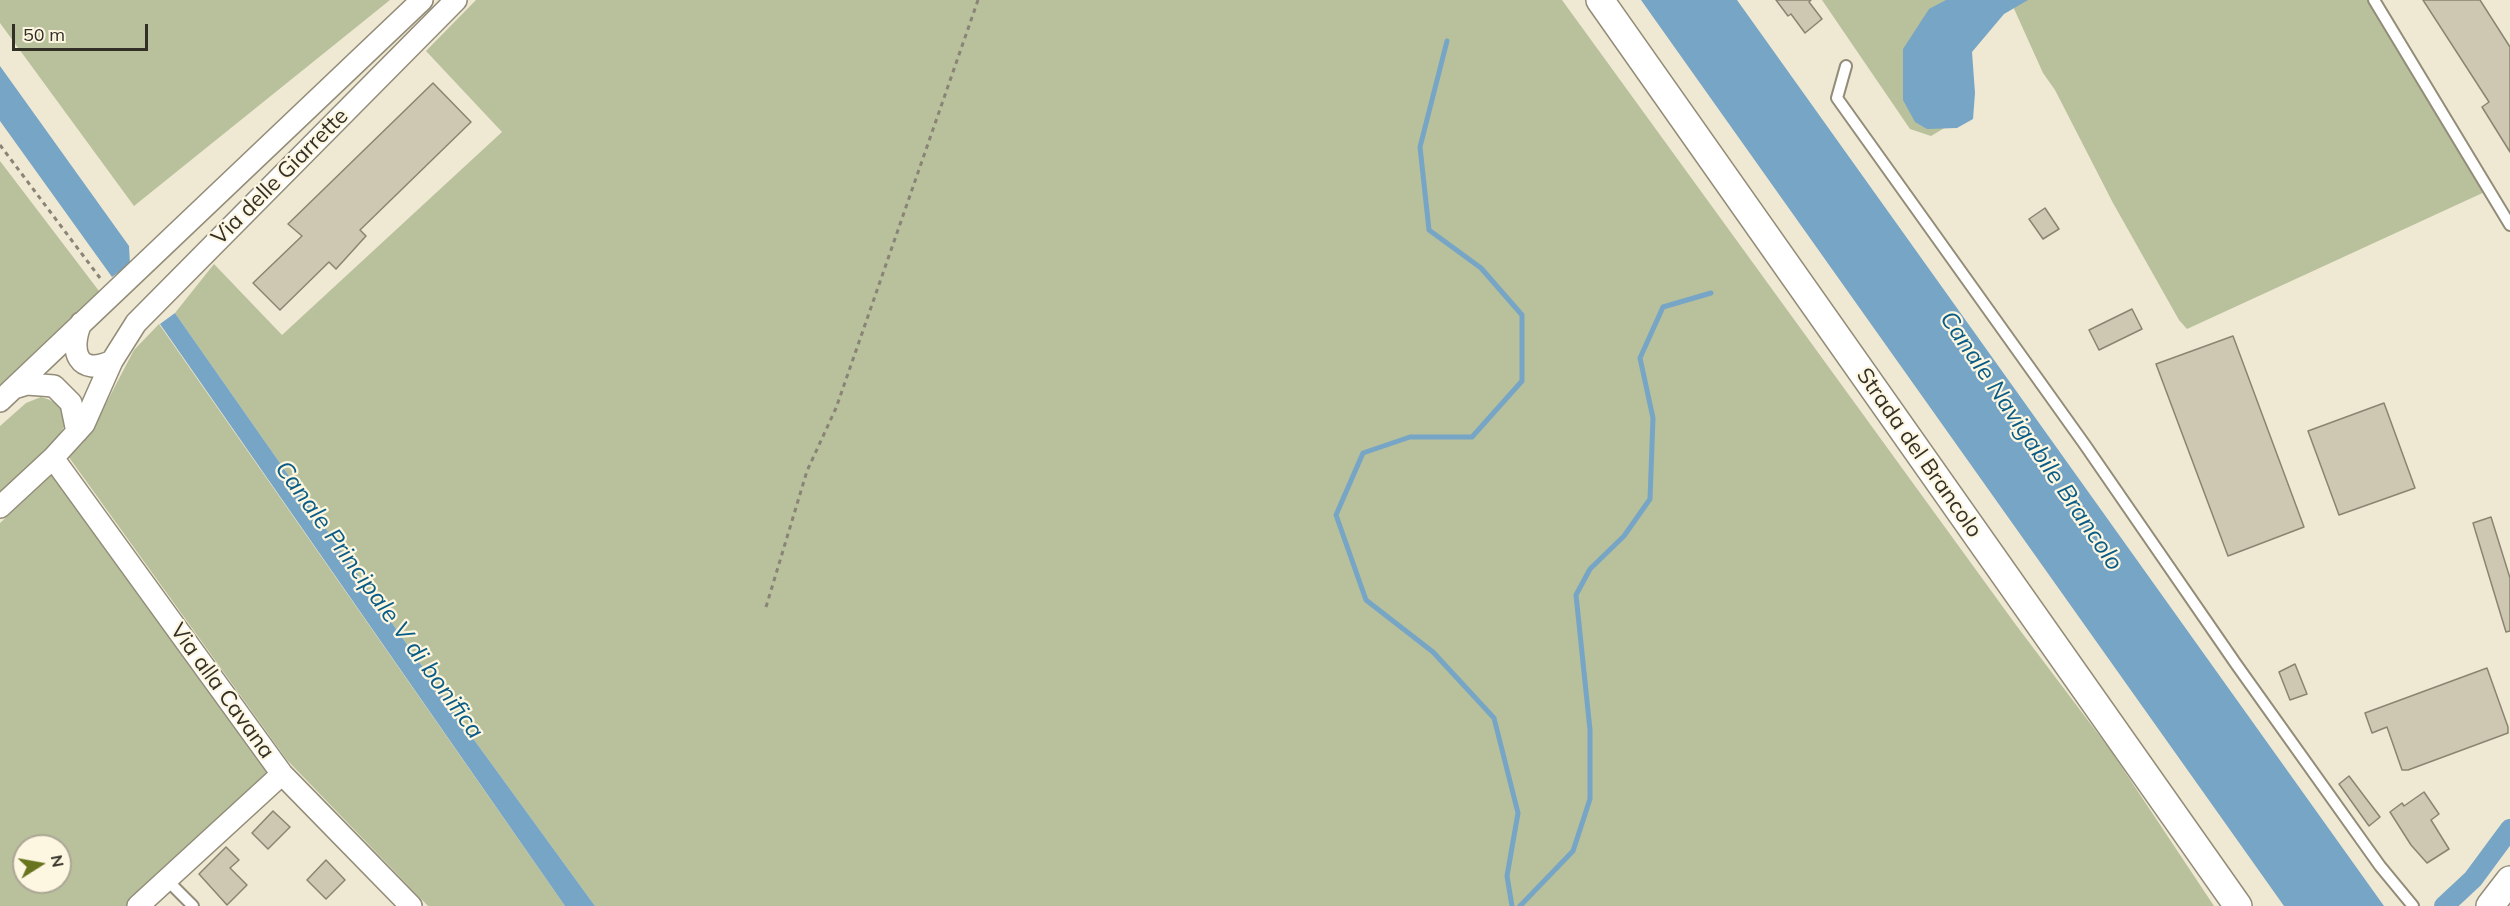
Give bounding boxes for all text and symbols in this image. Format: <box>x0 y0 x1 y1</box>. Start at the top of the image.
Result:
scale bar <box>15 12 152 50</box>
text: 50 m <box>23 23 65 46</box>
street label: Via delle Giarrette <box>206 103 354 251</box>
water label: Canale Navigabile Brancolo <box>1933 306 2129 576</box>
street label: Strada del Brancolo <box>1851 363 1987 543</box>
water label: Canale Principale V di bonifica <box>268 455 490 745</box>
street label: Via alla Cavana <box>164 618 280 764</box>
north arrow <box>12 834 72 894</box>
text: N <box>47 853 69 869</box>

